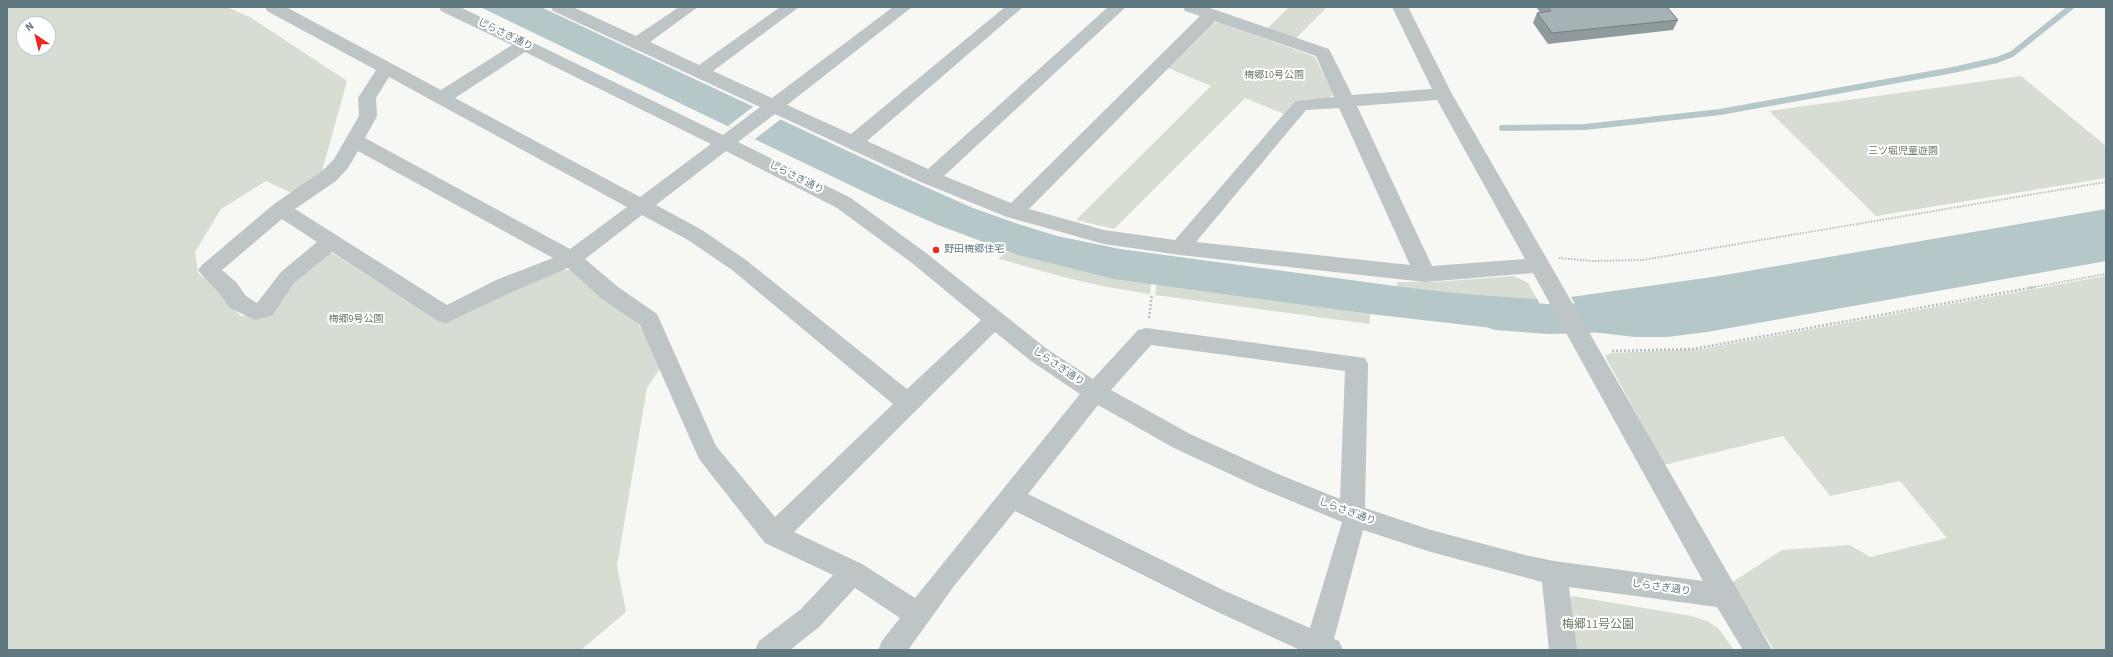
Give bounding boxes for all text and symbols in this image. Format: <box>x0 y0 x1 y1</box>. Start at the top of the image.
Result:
north arrow <box>16 16 56 56</box>
street label: しらさぎ通り <box>475 16 535 54</box>
text: N <box>22 18 37 35</box>
park label: 梅郷10号公園 <box>1244 70 1304 82</box>
park label: 三ツ堀児童遊園 <box>1868 146 1938 158</box>
street label: しらさぎ通り <box>767 159 825 197</box>
place label: 野田梅郷住宅 <box>944 244 1004 256</box>
marker: 野田梅郷住宅 <box>931 245 941 255</box>
park label: 梅郷9号公園 <box>329 314 383 326</box>
street label: しらさぎ通り <box>1030 345 1086 389</box>
street label: しらさぎ通り <box>1317 496 1377 528</box>
street label: しらさぎ通り <box>1630 578 1692 598</box>
park label: 梅郷11号公園 <box>1562 618 1634 632</box>

